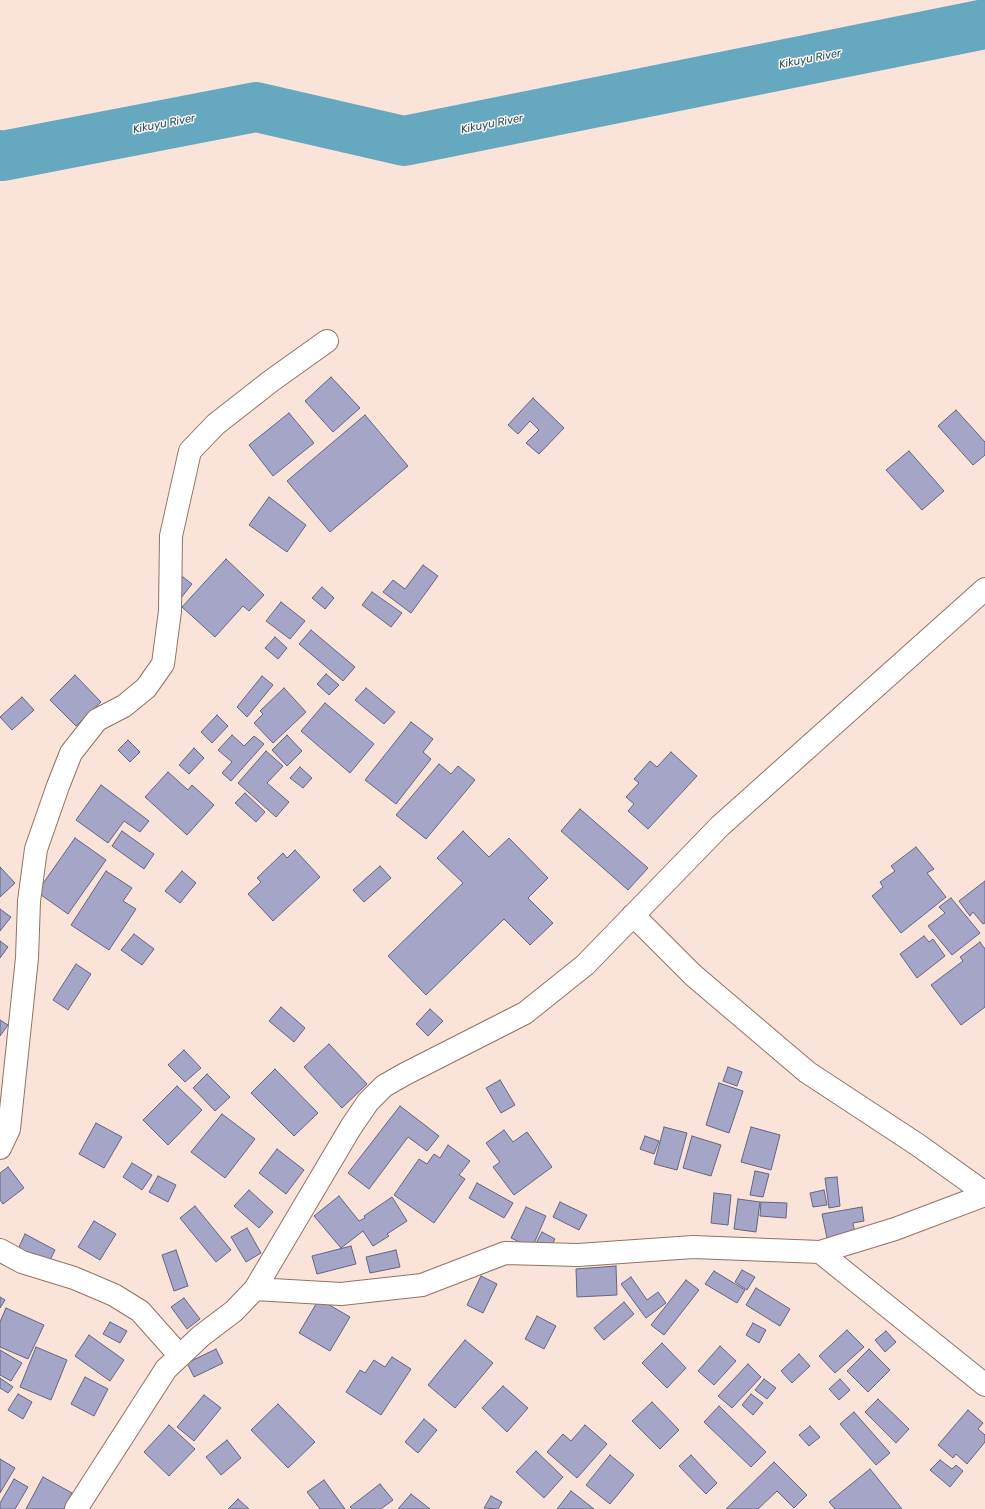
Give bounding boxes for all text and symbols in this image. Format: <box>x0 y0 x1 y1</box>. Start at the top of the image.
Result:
water label: Kikuyu River <box>778 47 842 71</box>
water label: Kikuyu River <box>132 112 196 136</box>
water label: Kikuyu River <box>460 112 524 136</box>

